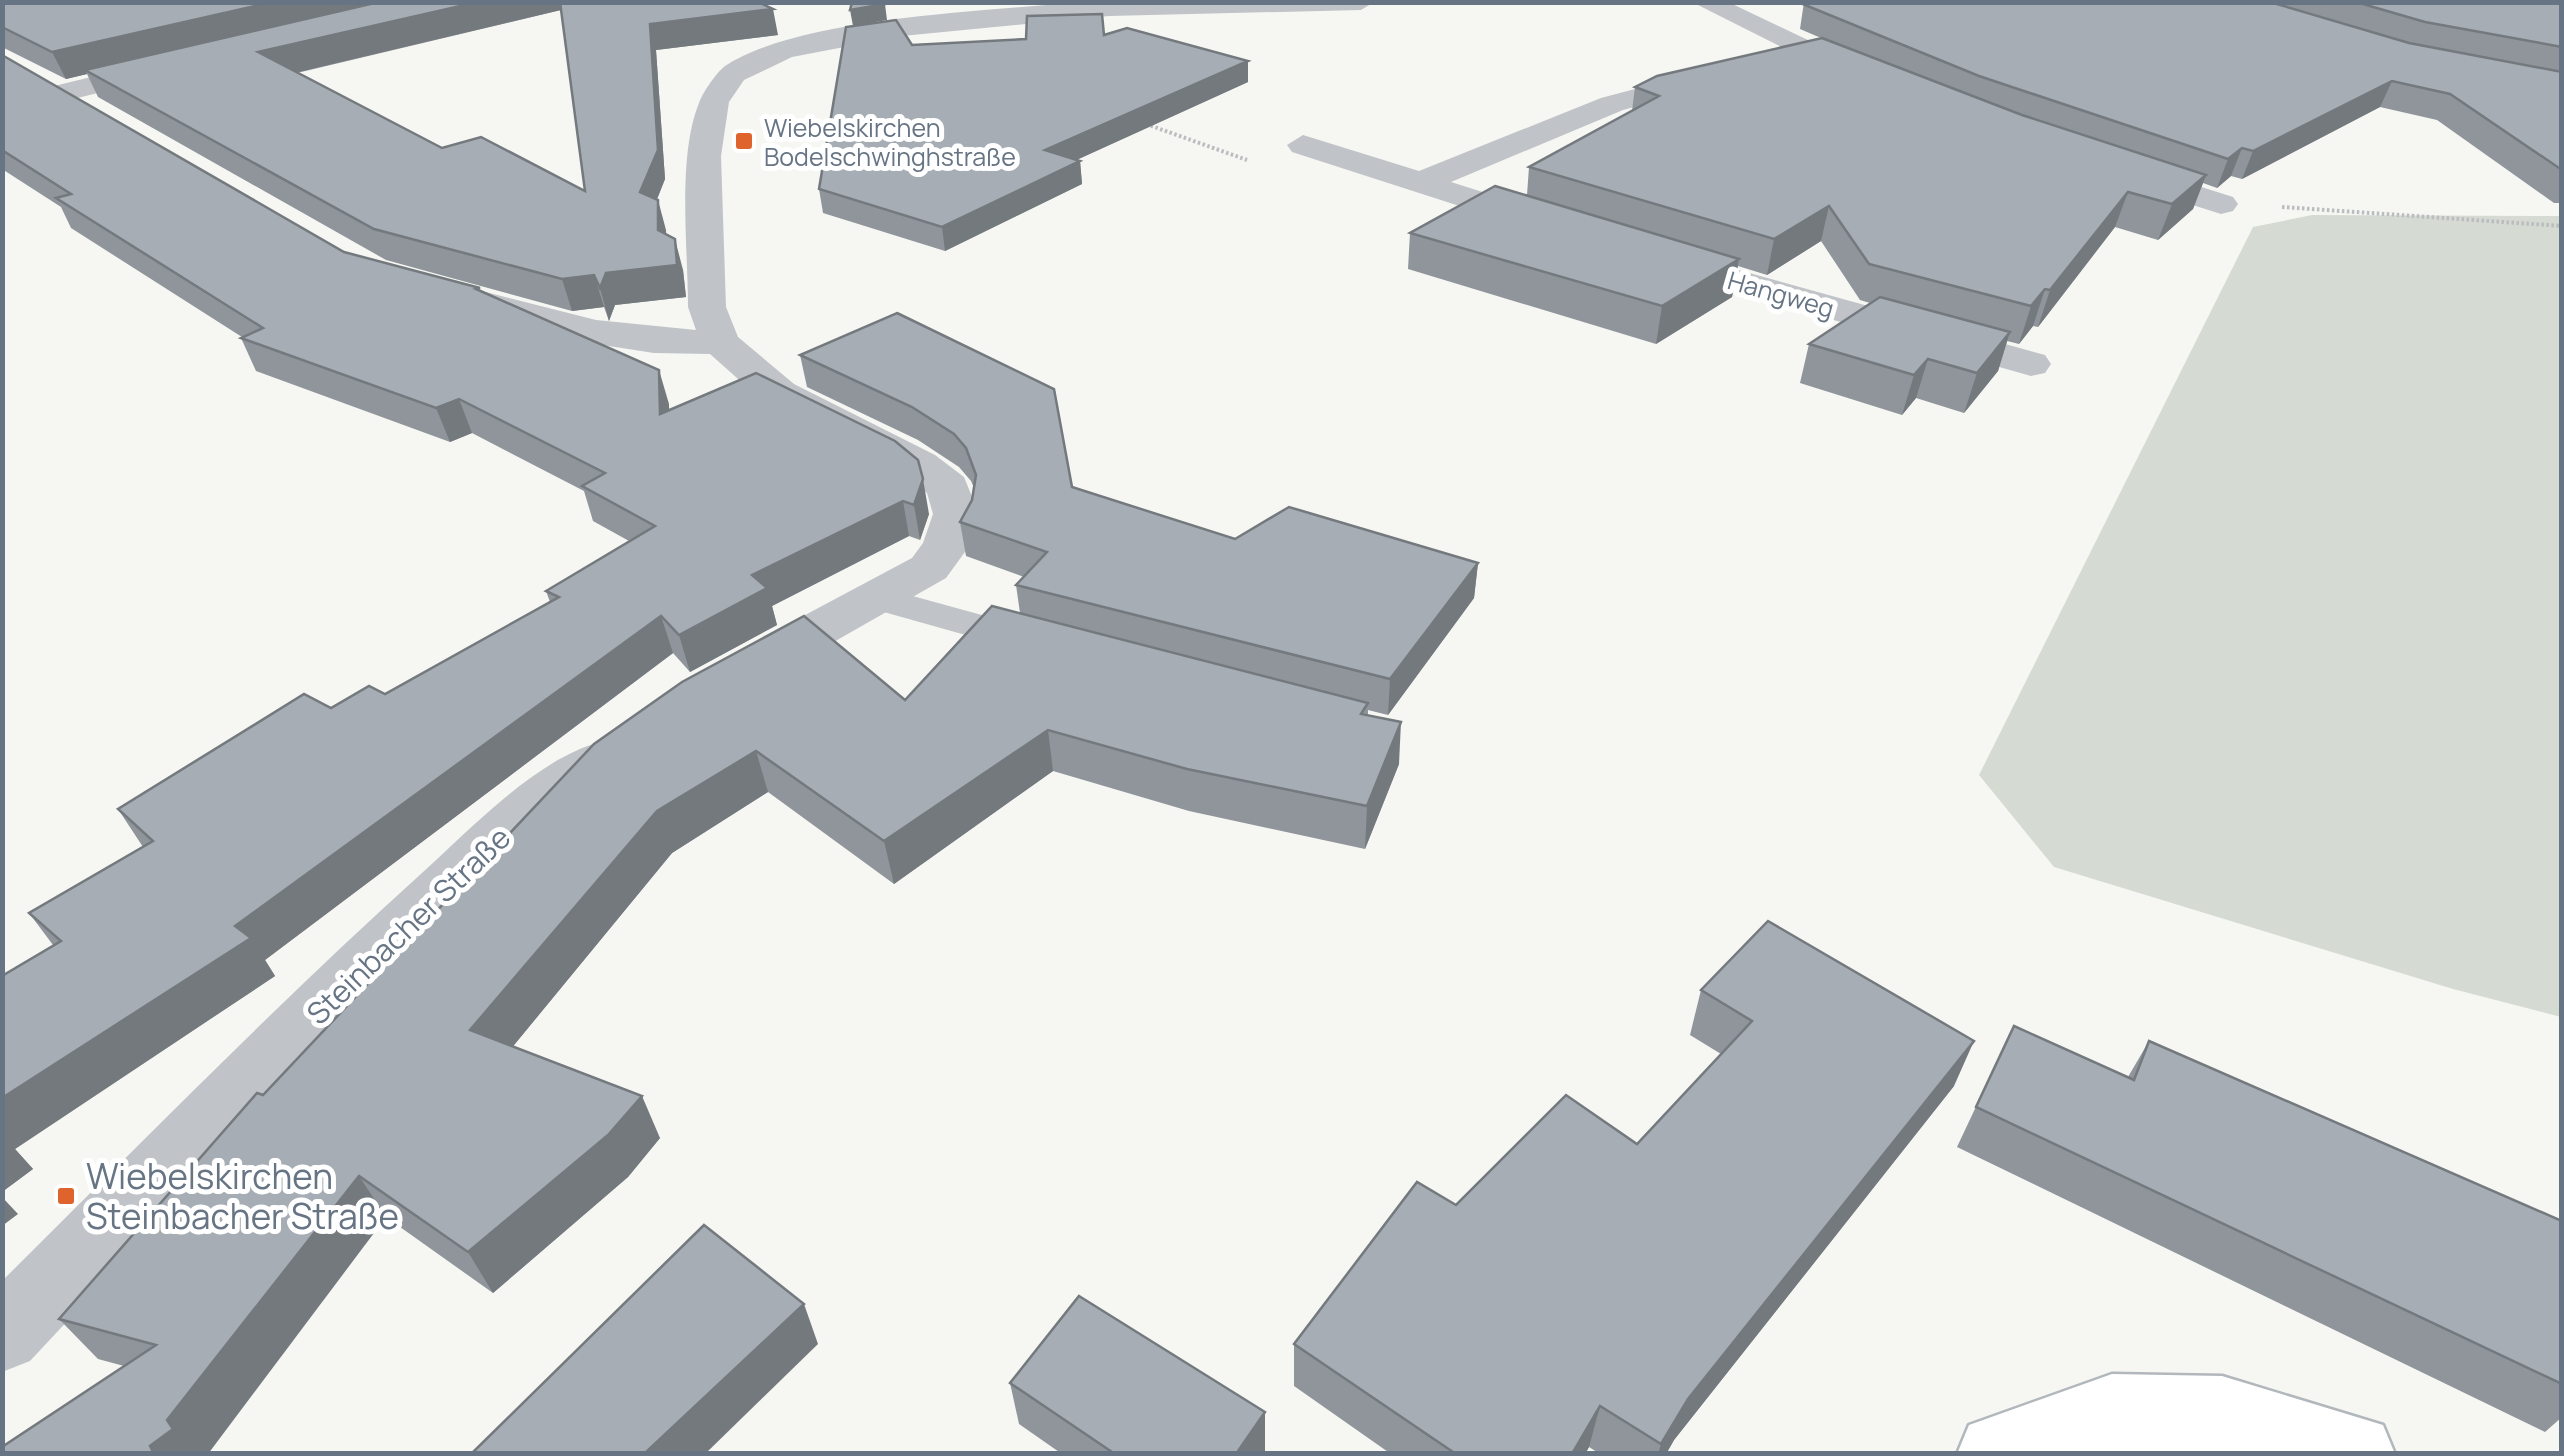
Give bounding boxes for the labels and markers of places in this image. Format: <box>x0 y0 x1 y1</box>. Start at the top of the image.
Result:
place label: Wiebelskirchen Bodelschwinghstraße <box>764 110 1016 174</box>
marker: Wiebelskirchen Bodelschwinghstraße <box>733 130 755 152</box>
place label: Wiebelskirchen Steinbacher Straße <box>86 1152 399 1240</box>
marker: Wiebelskirchen Steinbacher Straße <box>55 1185 77 1207</box>

